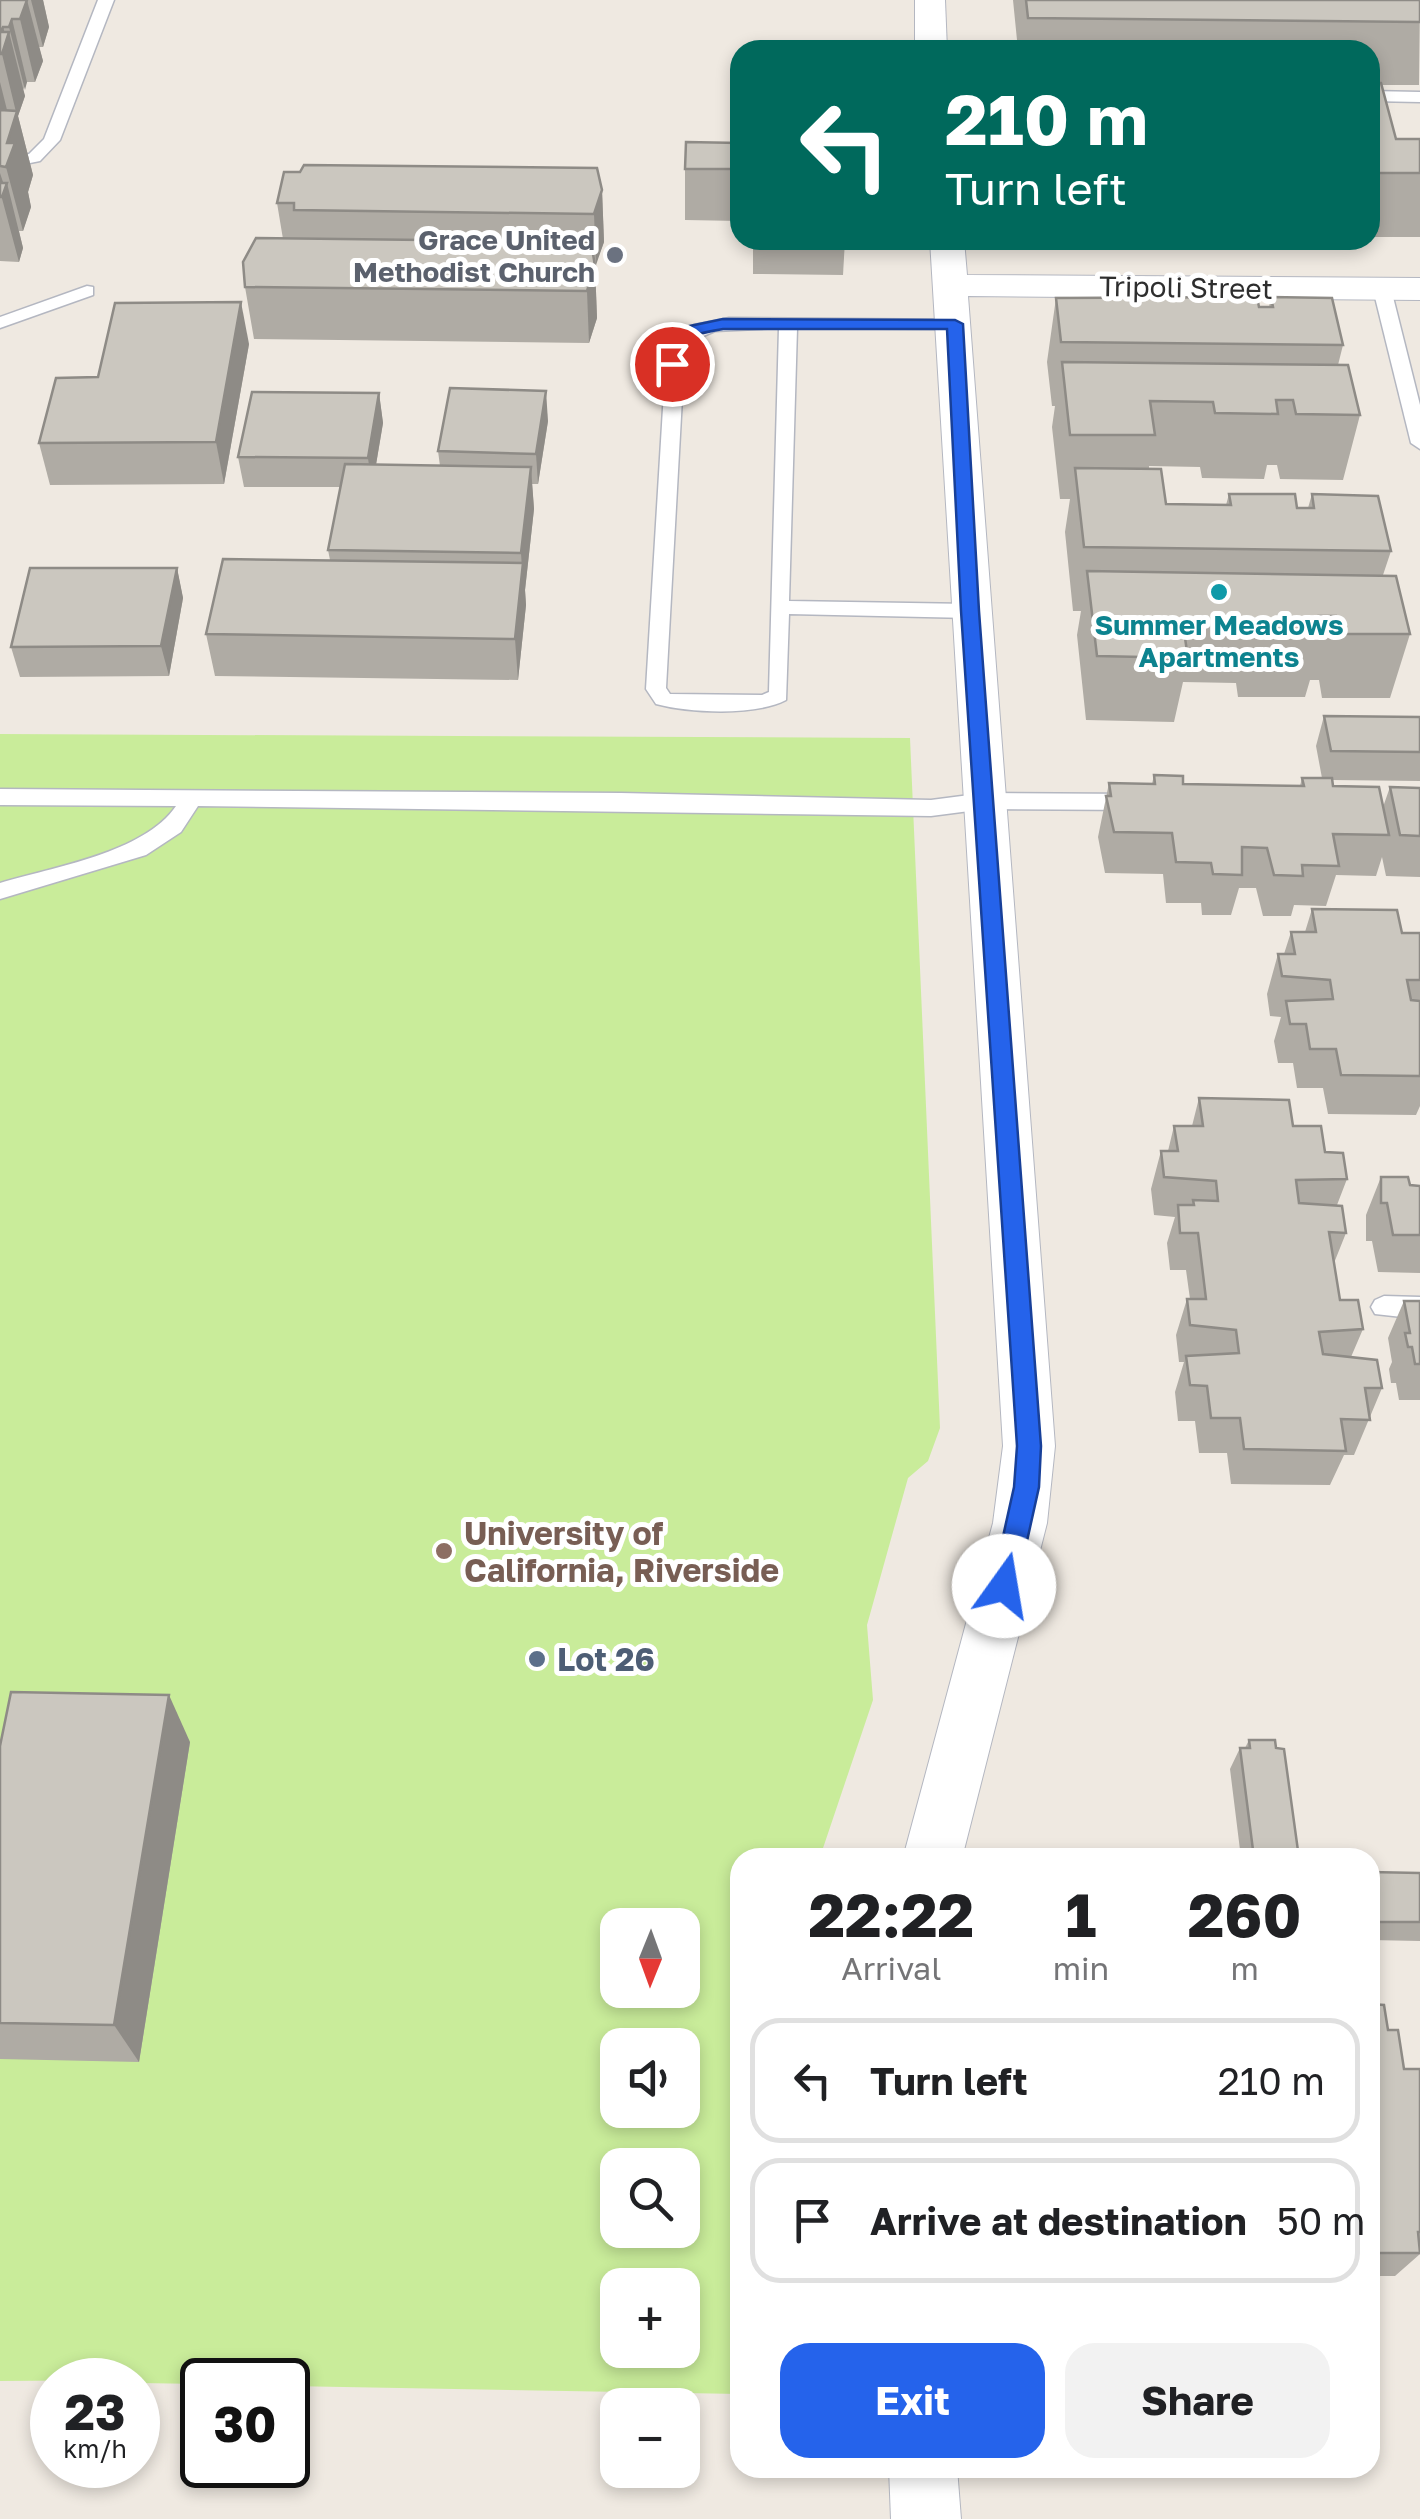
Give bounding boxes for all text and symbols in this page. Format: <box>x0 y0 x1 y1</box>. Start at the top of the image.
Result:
text: 210 m <box>945 76 1148 160</box>
icon: left <box>780 80 910 210</box>
text: Turn left <box>945 161 1127 215</box>
place label: Grace United Methodist Church <box>353 223 595 288</box>
marker: Grace United Methodist Church <box>604 244 626 266</box>
street label: Tripoli Street <box>1099 269 1273 305</box>
pin <box>630 322 715 407</box>
icon: arrive <box>645 337 700 392</box>
marker: Summer Meadows Apartments <box>1208 581 1230 603</box>
place label: Summer Meadows Apartments <box>1094 608 1344 673</box>
place label: University of California, Riverside <box>464 1514 779 1589</box>
position arrow <box>952 1534 1056 1638</box>
marker: University of California, Riverside <box>433 1540 455 1562</box>
place label: Lot 26 <box>557 1640 655 1678</box>
marker: Lot 26 <box>526 1648 548 1670</box>
text: 22:22 <box>809 1878 974 1950</box>
text: 1 <box>1065 1878 1096 1950</box>
text: 260 <box>1188 1878 1301 1950</box>
north arrow <box>600 1908 700 2008</box>
map controls <box>600 1908 700 2488</box>
text: Arrival <box>841 1949 941 1987</box>
text: min <box>1053 1949 1109 1987</box>
text: m <box>1230 1949 1259 1987</box>
button: sound <box>600 2028 700 2128</box>
icon: left <box>785 2053 840 2108</box>
text: Turn left <box>870 2058 1028 2103</box>
text: 210 m <box>1218 2058 1325 2103</box>
button: search <box>600 2148 700 2248</box>
icon: arrive <box>785 2193 840 2248</box>
text: Arrive at destination <box>870 2198 1247 2243</box>
text: 50 m <box>1277 2198 1365 2243</box>
button: + <box>600 2268 700 2368</box>
button: Exit <box>780 2343 1045 2458</box>
button: Share <box>1065 2343 1330 2458</box>
speed limit sign: 30 <box>180 2358 310 2488</box>
text: 23 <box>64 2381 125 2441</box>
button: − <box>600 2388 700 2488</box>
text: km/h <box>63 2433 127 2464</box>

